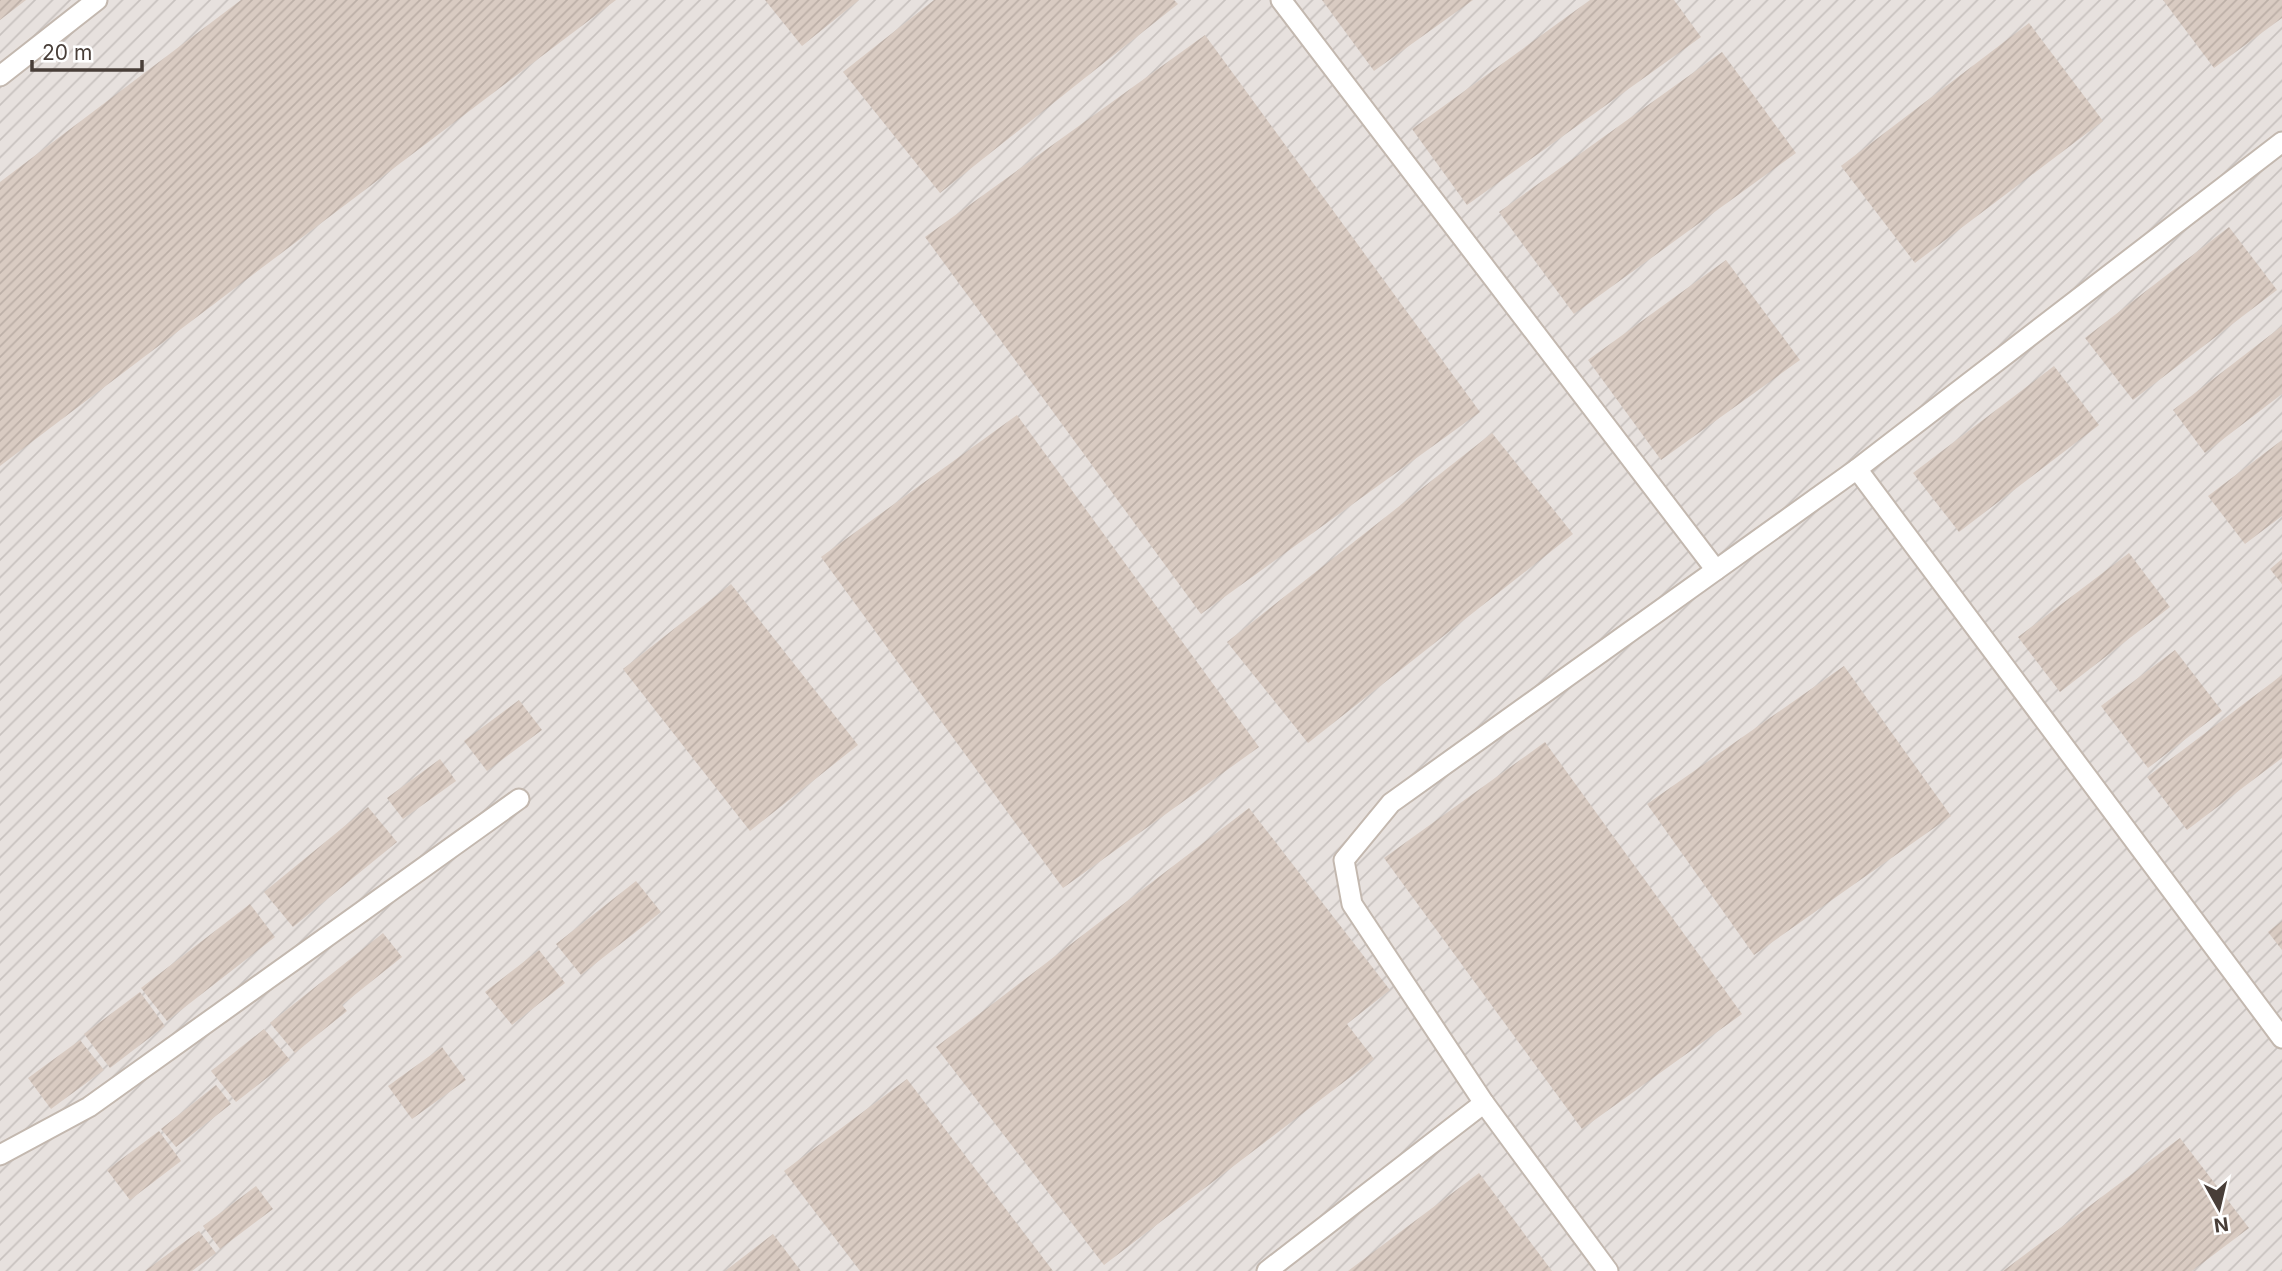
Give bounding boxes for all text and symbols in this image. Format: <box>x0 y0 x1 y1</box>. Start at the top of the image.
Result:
scale bar <box>32 28 142 72</box>
text: 20 m <box>42 40 92 65</box>
north arrow <box>2184 1173 2254 1243</box>
text: N <box>2213 1212 2230 1237</box>

